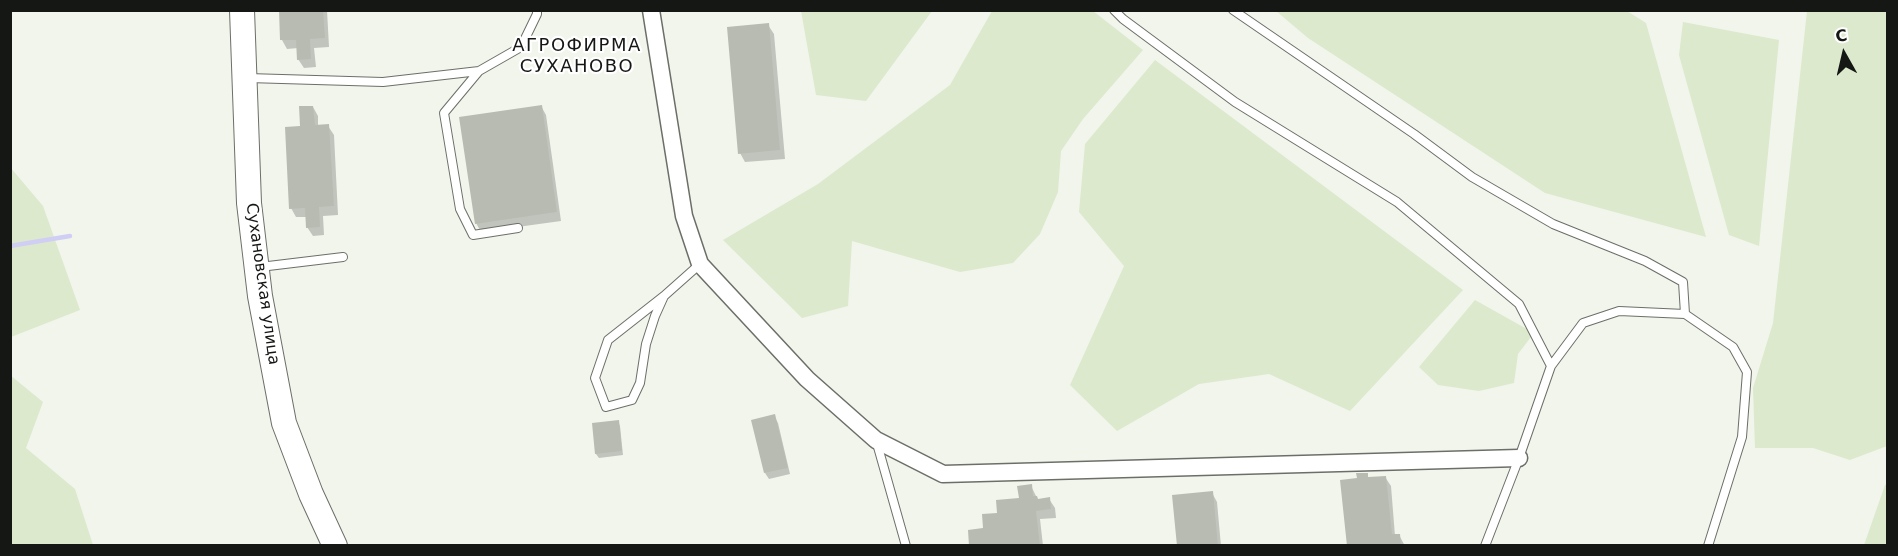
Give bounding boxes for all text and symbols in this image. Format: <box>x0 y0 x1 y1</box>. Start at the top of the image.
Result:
north arrow <box>1814 24 1874 84</box>
text: С <box>1834 25 1849 46</box>
district label: АГРОФИРМА СУХАНОВО <box>512 35 642 78</box>
street label: Сухановская улица <box>241 202 283 366</box>

